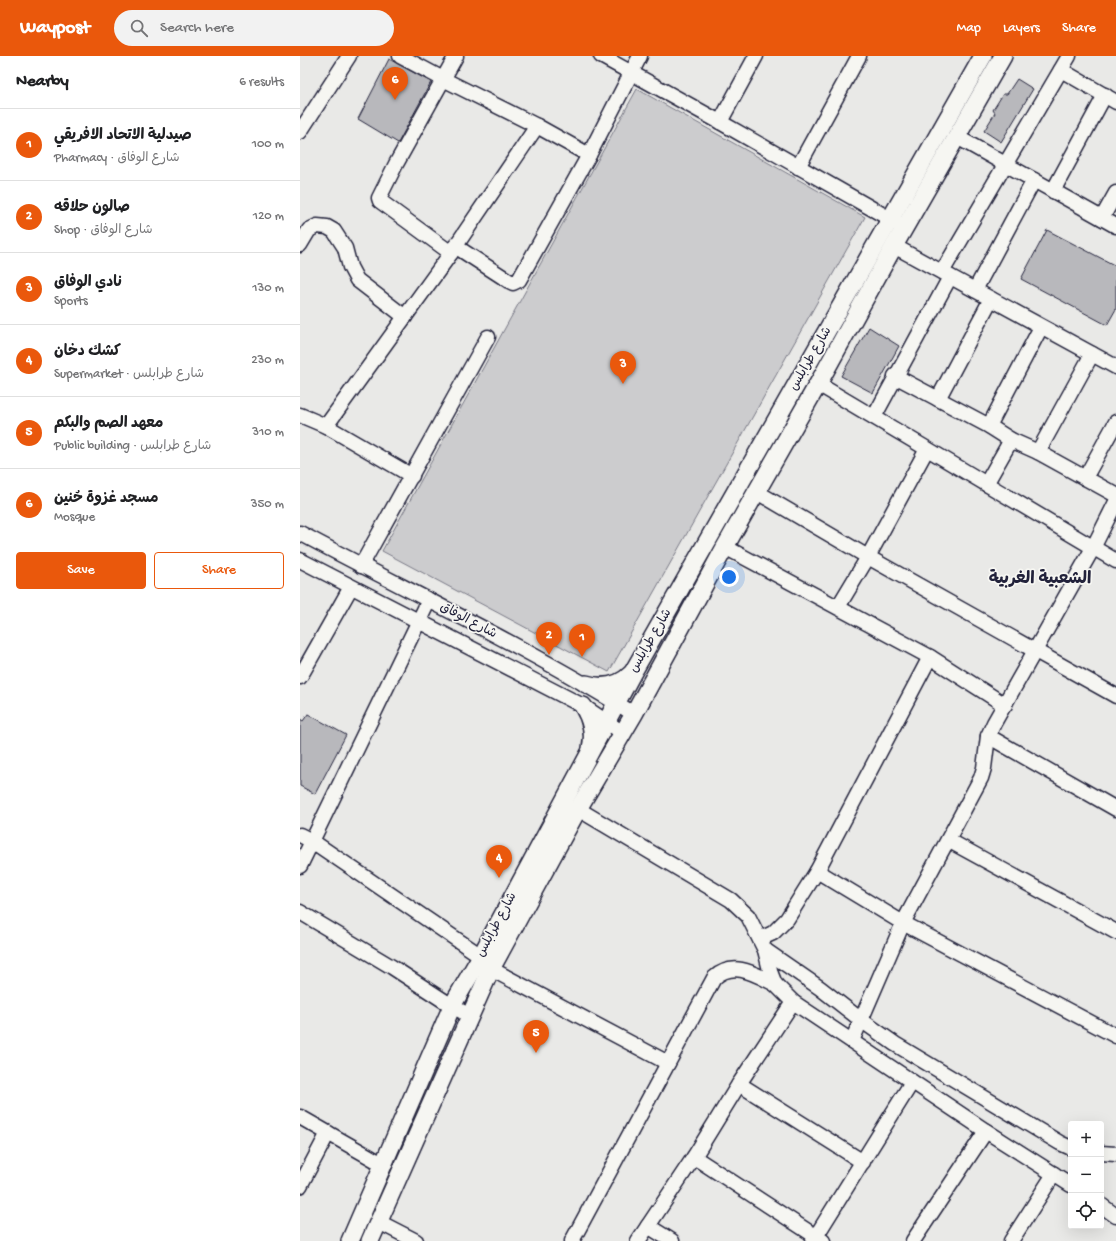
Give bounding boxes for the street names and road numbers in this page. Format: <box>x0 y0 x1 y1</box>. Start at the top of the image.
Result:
street label: شارع طرابلس <box>787 324 835 394</box>
street label: شارع الوفاق <box>437 600 499 642</box>
street label: شارع طرابلس <box>627 606 675 676</box>
street label: شارع طرابلس <box>474 890 520 960</box>

